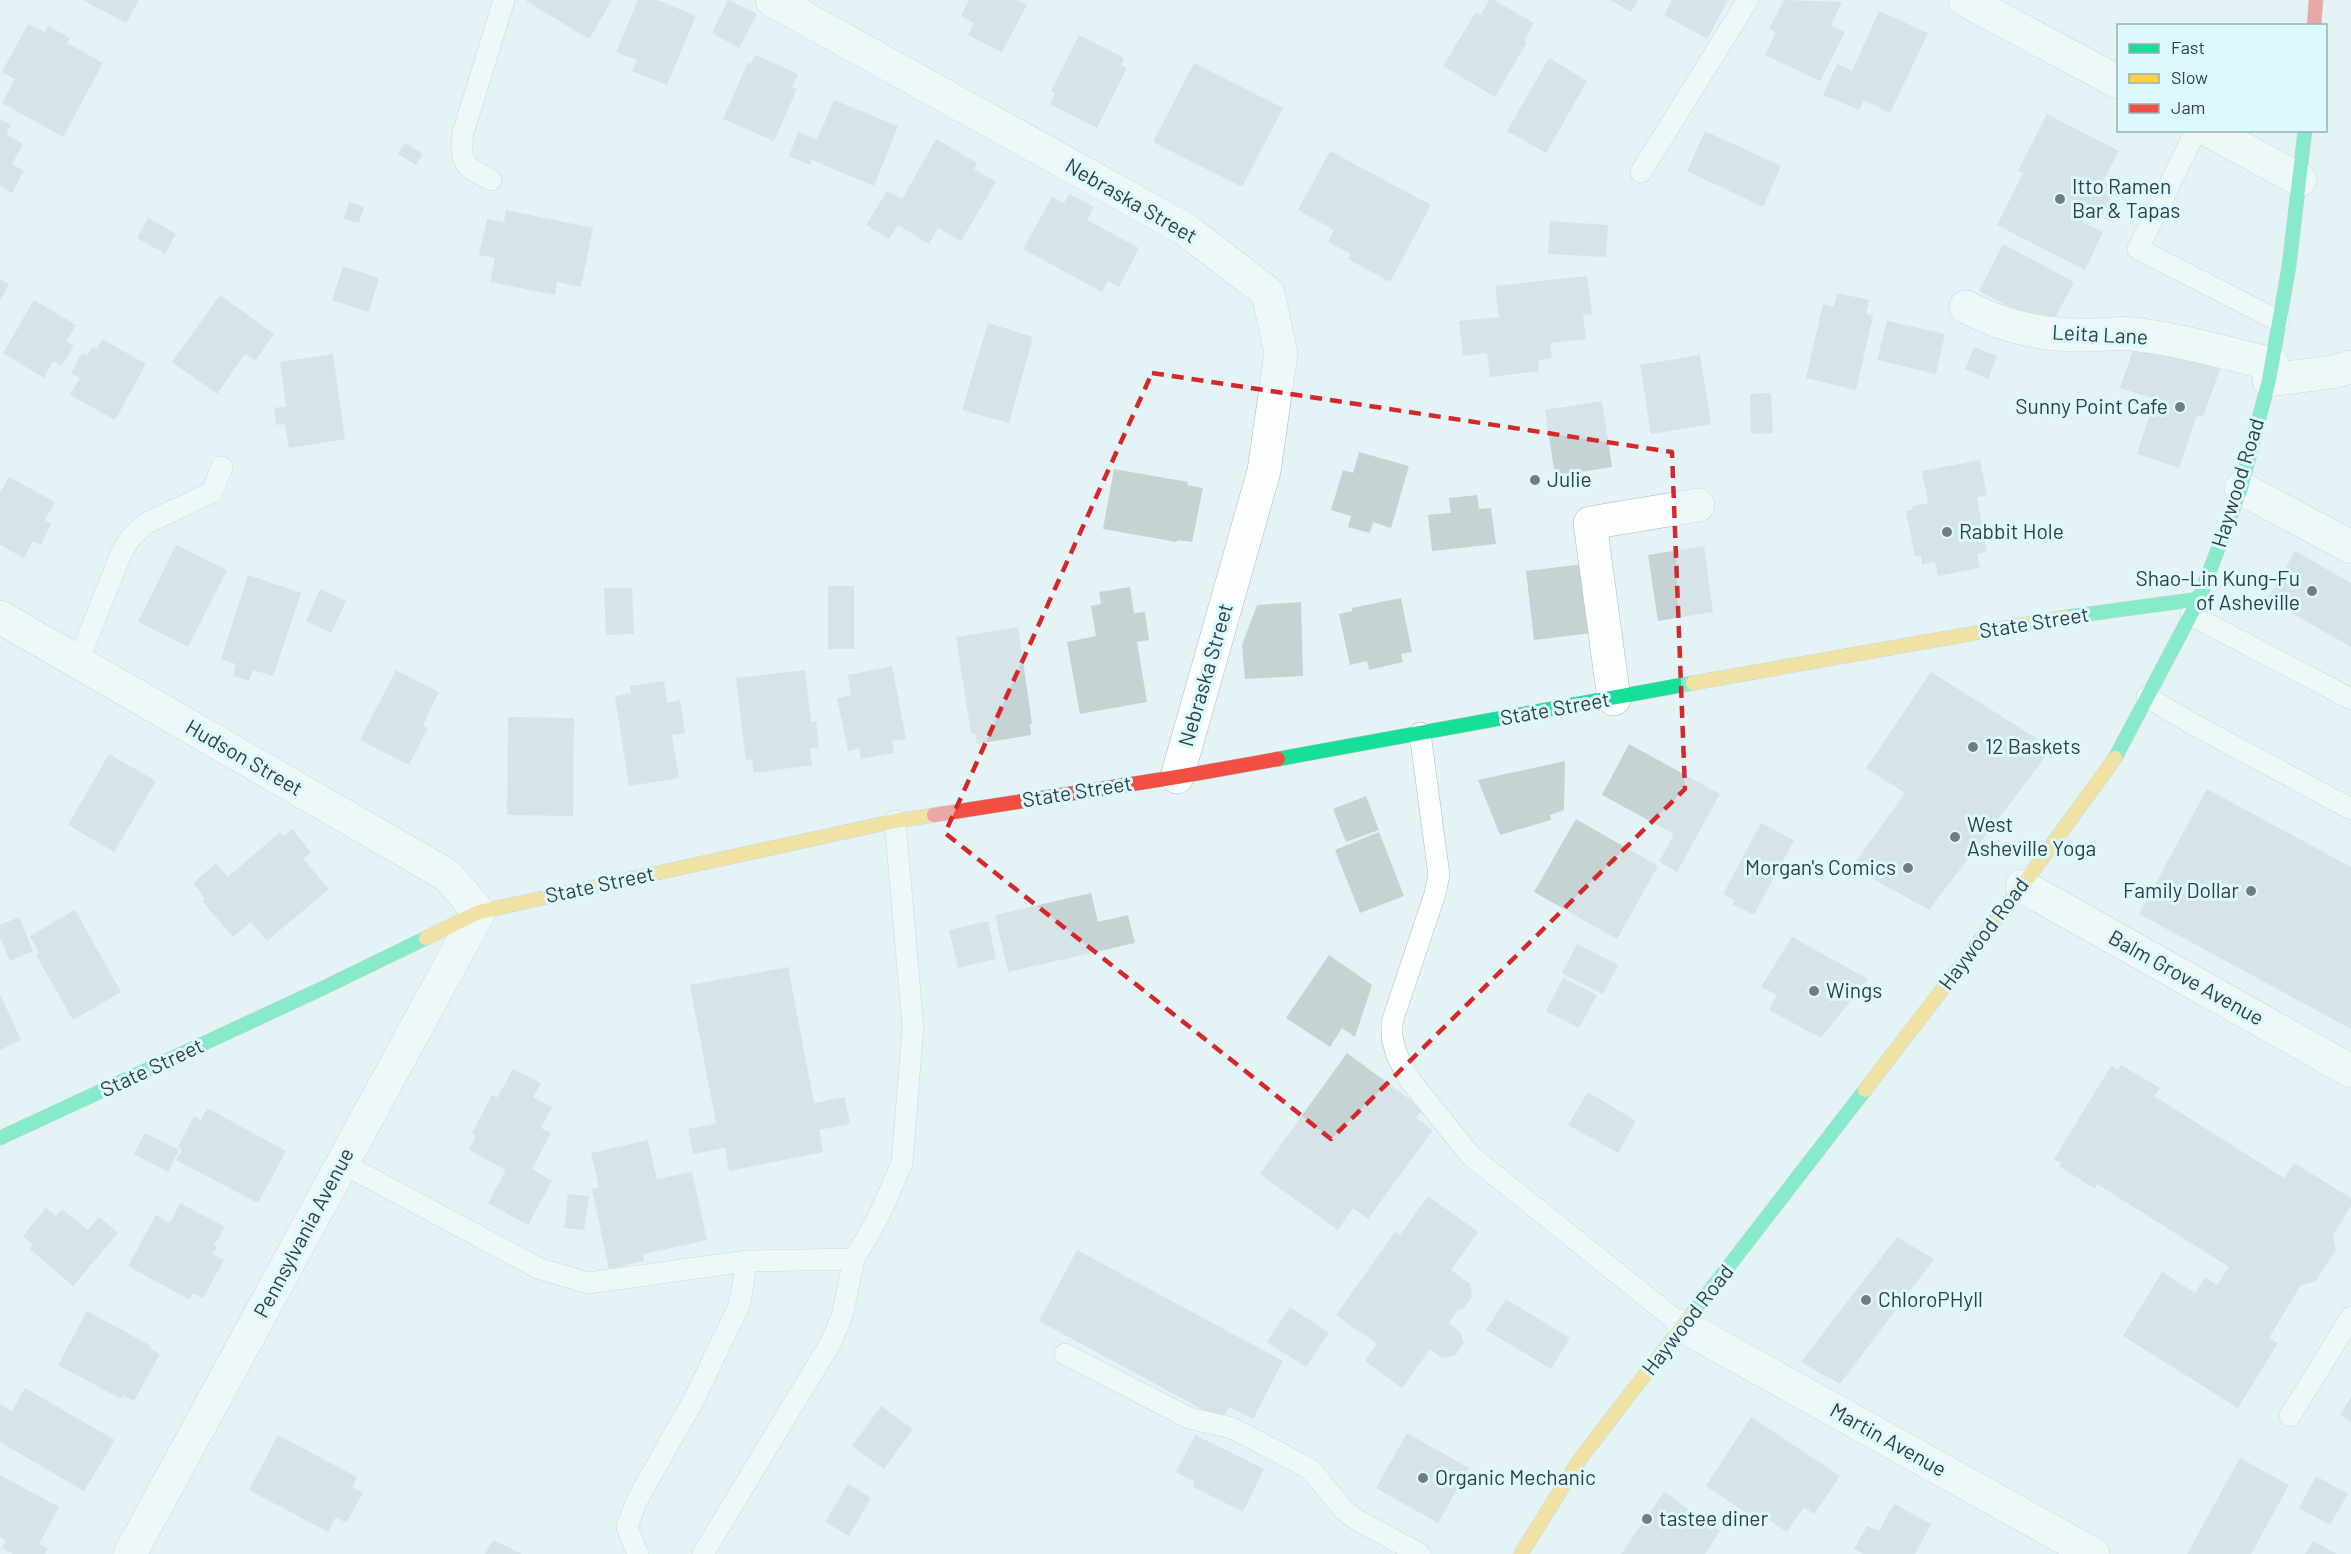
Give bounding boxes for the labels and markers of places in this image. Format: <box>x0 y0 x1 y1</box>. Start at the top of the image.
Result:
place label: Itto Ramen Bar & Tapas <box>2072 173 2180 222</box>
marker: Itto Ramen Bar & Tapas <box>2053 192 2067 206</box>
place label: Sunny Point Cafe <box>2015 393 2168 418</box>
marker: Sunny Point Cafe <box>2173 400 2187 414</box>
place label: Julie <box>1547 466 1592 491</box>
marker: Julie <box>1528 473 1542 487</box>
place label: Rabbit Hole <box>1959 518 2064 543</box>
marker: Rabbit Hole <box>1940 525 1954 539</box>
place label: Shao-Lin Kung-Fu of Asheville <box>2135 565 2300 614</box>
marker: Shao-Lin Kung-Fu of Asheville <box>2305 584 2319 598</box>
place label: 12 Baskets <box>1985 733 2081 758</box>
marker: 12 Baskets <box>1966 740 1980 754</box>
place label: West Asheville Yoga <box>1967 811 2096 860</box>
marker: West Asheville Yoga <box>1948 830 1962 844</box>
place label: Morgan's Comics <box>1745 854 1896 879</box>
marker: Morgan's Comics <box>1901 861 1915 875</box>
place label: Family Dollar <box>2123 877 2239 902</box>
marker: Family Dollar <box>2244 884 2258 898</box>
place label: Wings <box>1826 977 1882 1002</box>
marker: Wings <box>1807 984 1821 998</box>
place label: ChloroPHyll <box>1878 1286 1983 1311</box>
marker: ChloroPHyll <box>1859 1293 1873 1307</box>
place label: Organic Mechanic <box>1435 1464 1596 1489</box>
marker: Organic Mechanic <box>1416 1471 1430 1485</box>
place label: tastee diner <box>1659 1505 1769 1530</box>
marker: tastee diner <box>1640 1512 1654 1526</box>

